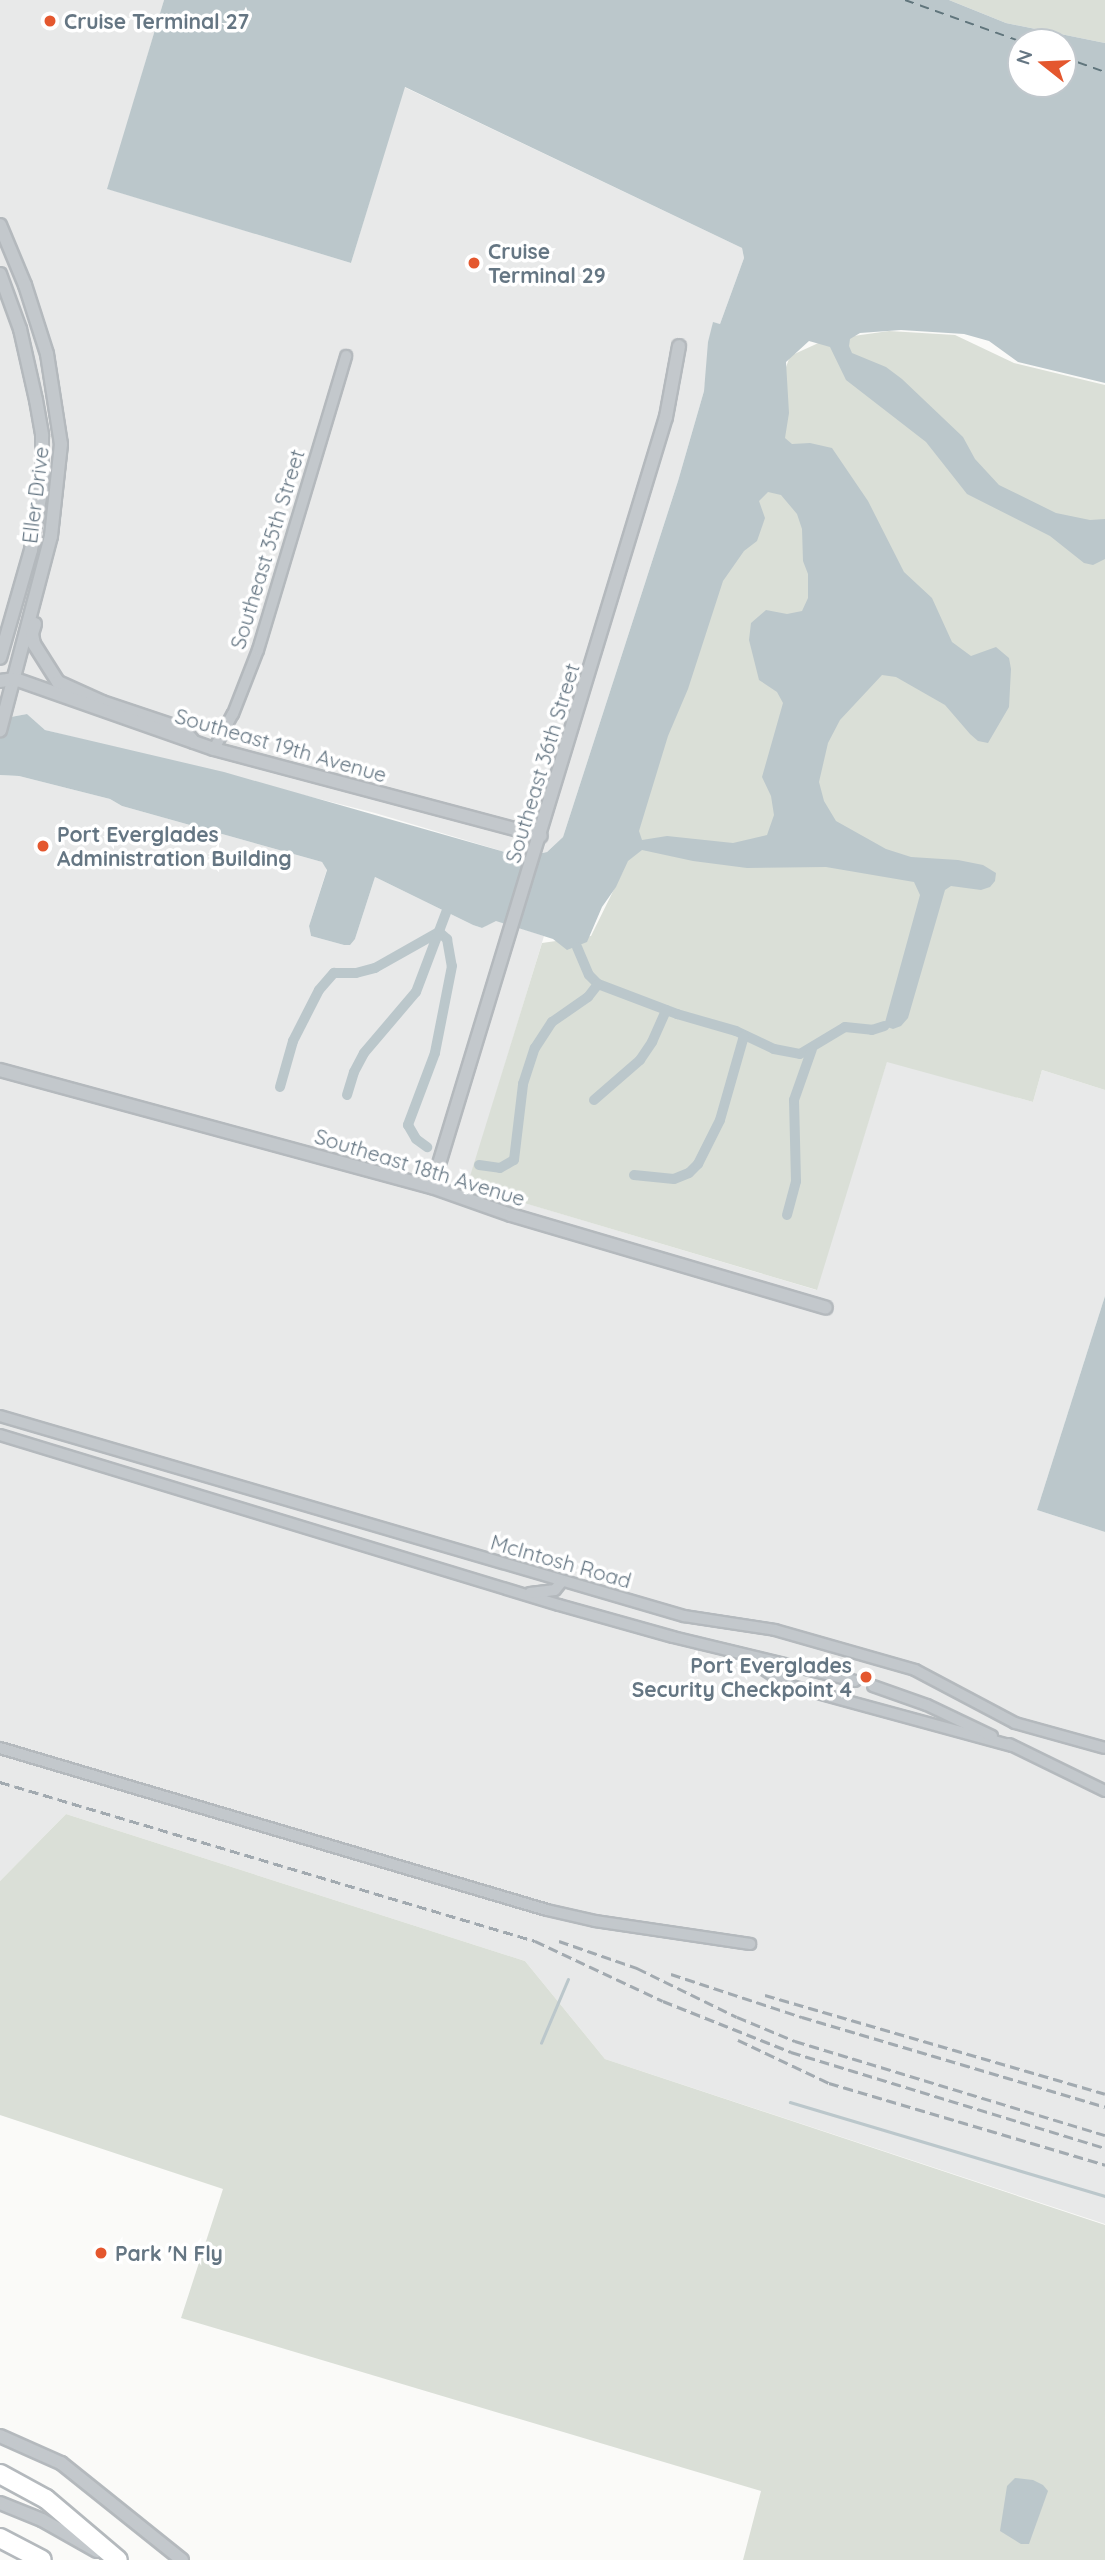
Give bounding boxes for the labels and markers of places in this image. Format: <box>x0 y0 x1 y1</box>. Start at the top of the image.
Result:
place label: Cruise Terminal 27 <box>64 8 249 34</box>
marker: Cruise Terminal 27 <box>42 13 58 29</box>
place label: Cruise Terminal 29 <box>488 238 606 288</box>
marker: Cruise Terminal 29 <box>466 255 482 271</box>
place label: Port Everglades Administration Building <box>57 821 292 871</box>
marker: Port Everglades Administration Building <box>35 838 51 854</box>
place label: Port Everglades Security Checkpoint 4 <box>632 1652 852 1702</box>
marker: Port Everglades Security Checkpoint 4 <box>858 1669 874 1685</box>
place label: Park 'N Fly <box>115 2240 223 2266</box>
marker: Park 'N Fly <box>93 2245 109 2261</box>

